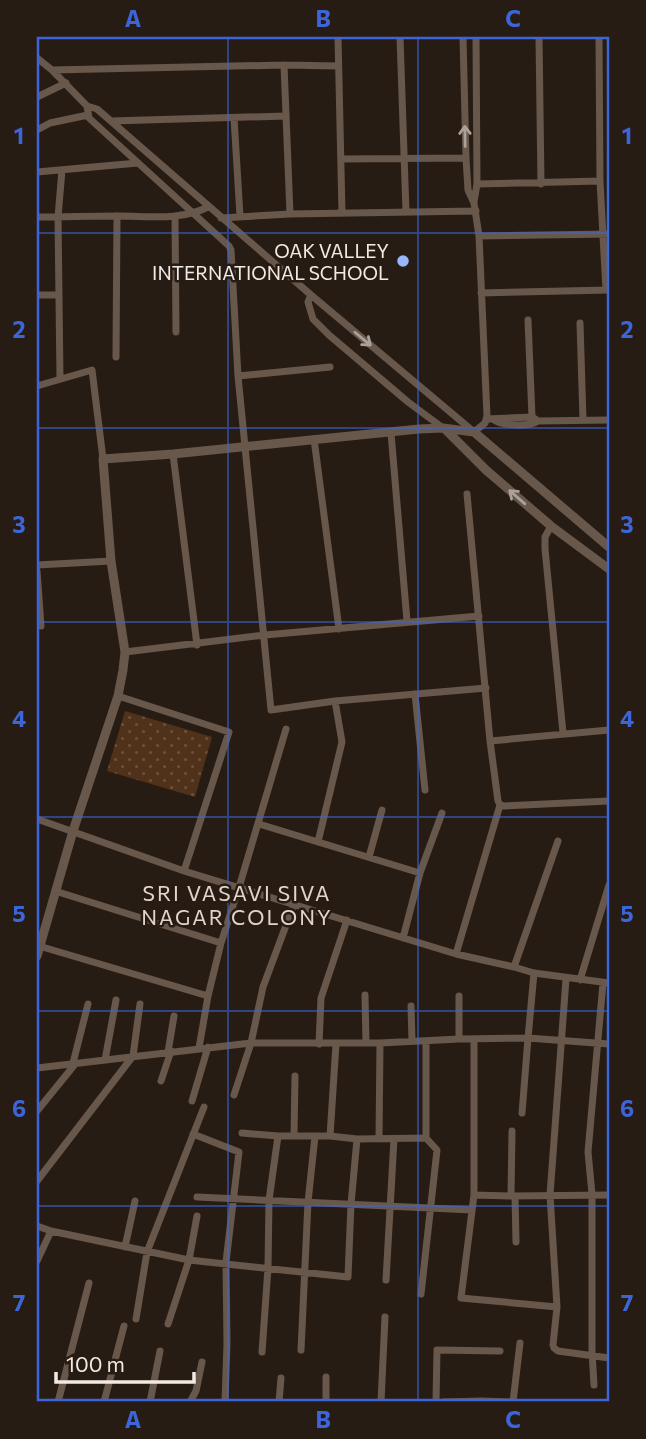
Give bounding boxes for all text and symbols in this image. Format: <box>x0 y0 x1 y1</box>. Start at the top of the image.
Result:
text: A <box>125 4 142 32</box>
text: B <box>315 4 331 32</box>
text: C <box>505 4 521 32</box>
text: 1 <box>14 121 24 149</box>
text: 1 <box>622 121 632 149</box>
one-way arrow <box>458 125 472 148</box>
place label: OAK VALLEY INTERNATIONAL SCHOOL <box>152 239 389 284</box>
marker: OAK VALLEY INTERNATIONAL SCHOOL <box>395 253 411 269</box>
text: 2 <box>12 315 26 343</box>
text: 2 <box>620 315 634 343</box>
one-way arrow <box>353 331 371 347</box>
one-way arrow <box>508 489 526 505</box>
text: 3 <box>12 510 26 538</box>
text: 3 <box>620 510 634 538</box>
text: 4 <box>12 704 26 732</box>
text: 4 <box>620 704 634 732</box>
district label: SRI VASAVI SIVA NAGAR COLONY <box>141 880 333 929</box>
text: 5 <box>12 899 26 927</box>
text: 5 <box>620 899 634 927</box>
text: 6 <box>12 1094 26 1122</box>
text: 6 <box>620 1094 634 1122</box>
text: 7 <box>13 1288 25 1316</box>
text: 7 <box>621 1288 633 1316</box>
scale bar <box>56 1341 194 1385</box>
text: 100 m <box>66 1351 125 1376</box>
text: A <box>125 1405 142 1433</box>
text: B <box>315 1405 331 1433</box>
text: C <box>505 1405 521 1433</box>

